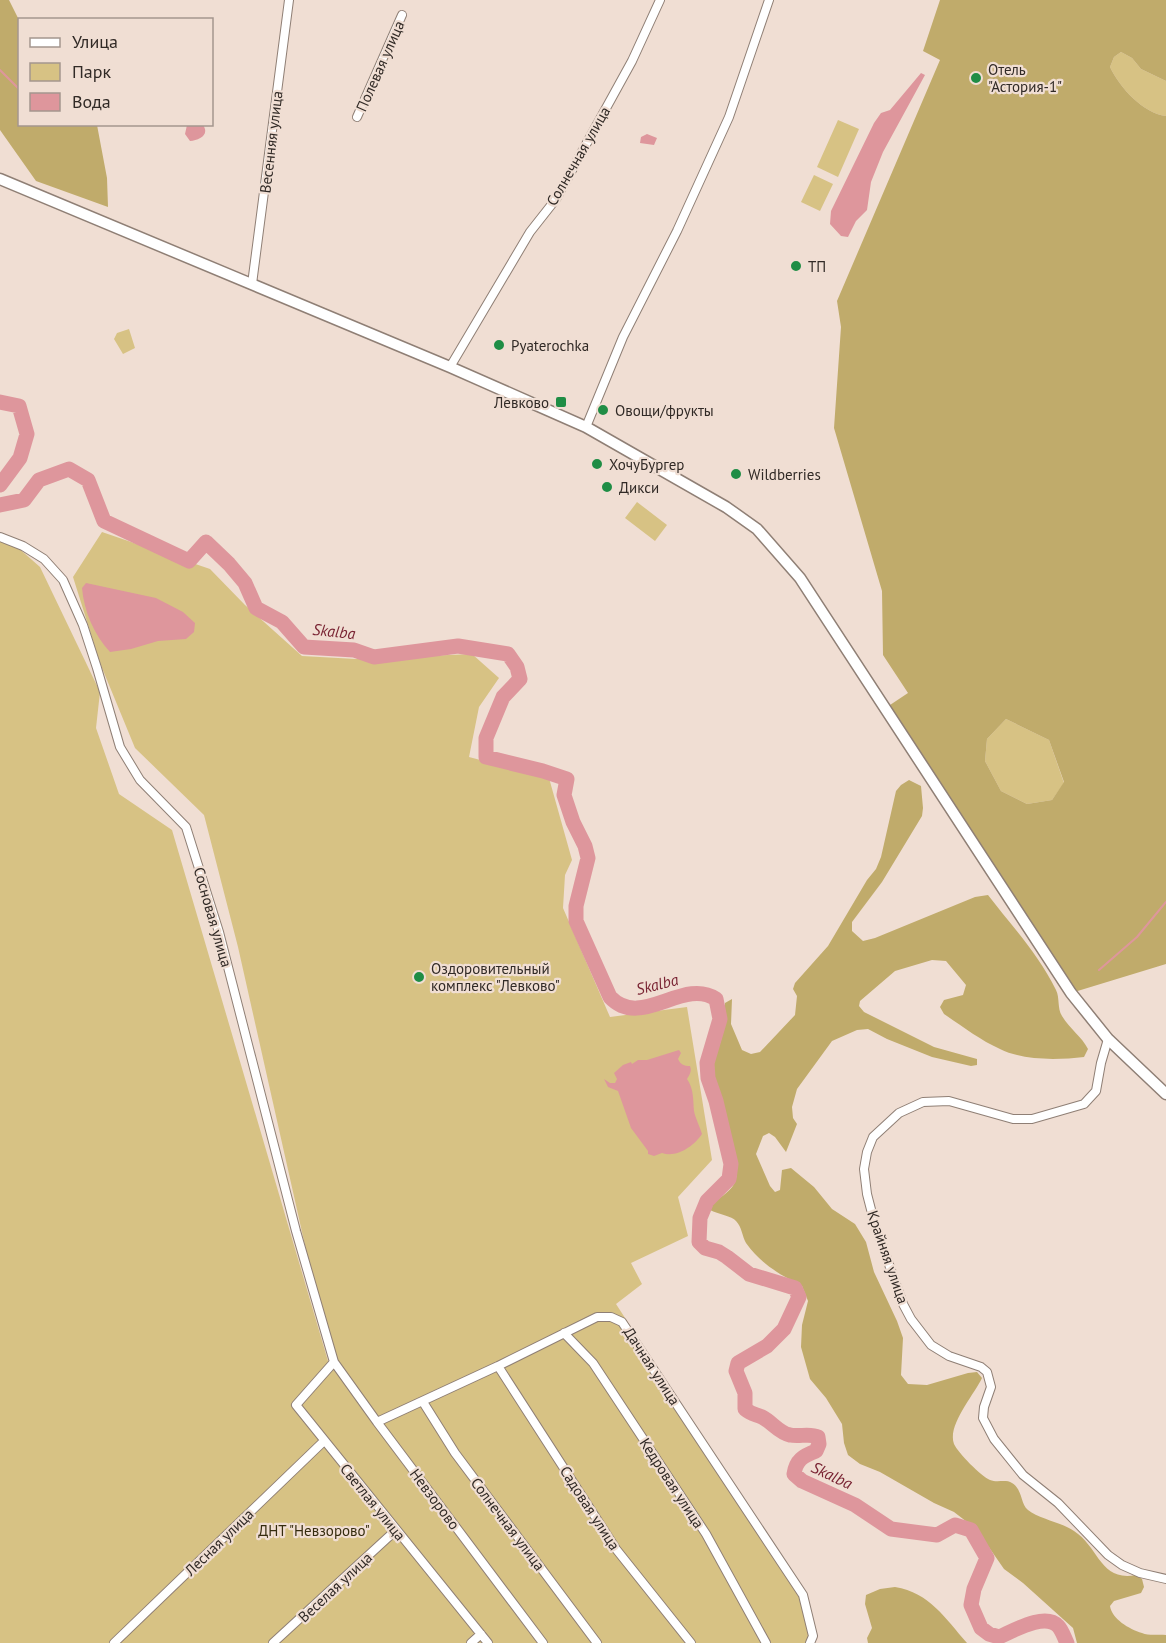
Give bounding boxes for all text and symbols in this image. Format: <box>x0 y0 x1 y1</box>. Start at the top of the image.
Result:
legend <box>18 18 213 126</box>
street label: Полевая улица <box>352 18 408 114</box>
text: Улица <box>72 30 118 53</box>
text: Парк <box>72 60 112 83</box>
place label: Отель "Астория-1" <box>988 60 1062 96</box>
marker: Отель "Астория-1" <box>969 71 983 85</box>
text: Вода <box>72 90 111 113</box>
street label: Весенняя улица <box>255 90 287 194</box>
street label: Солнечная улица <box>542 103 614 209</box>
place label: ТП <box>808 257 826 276</box>
marker: ТП <box>789 259 803 273</box>
place label: Pyaterochka <box>511 336 589 355</box>
marker: Pyaterochka <box>492 338 506 352</box>
place label: Левково <box>493 393 549 412</box>
marker: Левково <box>554 395 568 409</box>
place label: Овощи/фрукты <box>615 401 714 420</box>
marker: Овощи/фрукты <box>596 403 610 417</box>
place label: ХочуБургер <box>609 455 684 474</box>
marker: ХочуБургер <box>590 457 604 471</box>
place label: Wildberries <box>748 465 821 484</box>
marker: Wildberries <box>729 467 743 481</box>
place label: Дикси <box>619 478 659 497</box>
marker: Дикси <box>600 480 614 494</box>
water label: Skalba <box>312 619 357 643</box>
street label: Сосновая улица <box>190 865 236 969</box>
place label: Оздоровительный комплекс "Левково" <box>431 959 560 995</box>
water label: Skalba <box>634 969 681 999</box>
marker: Оздоровительный комплекс "Левково" <box>412 970 426 984</box>
street label: Крайняя улица <box>863 1208 913 1306</box>
street label: Дачная улица <box>620 1323 684 1409</box>
street label: Кедровая улица <box>636 1434 708 1532</box>
water label: Skalba <box>808 1457 856 1493</box>
street label: Светлая улица <box>336 1460 410 1544</box>
street label: Садовая улица <box>556 1462 624 1554</box>
street label: Невзорово <box>406 1465 464 1533</box>
street label: Солнечная улица <box>467 1474 549 1574</box>
street label: Лесная улица <box>180 1504 257 1580</box>
park label: ДНТ "Невзорово" <box>258 1521 370 1540</box>
street label: Веселая улица <box>294 1548 376 1626</box>

